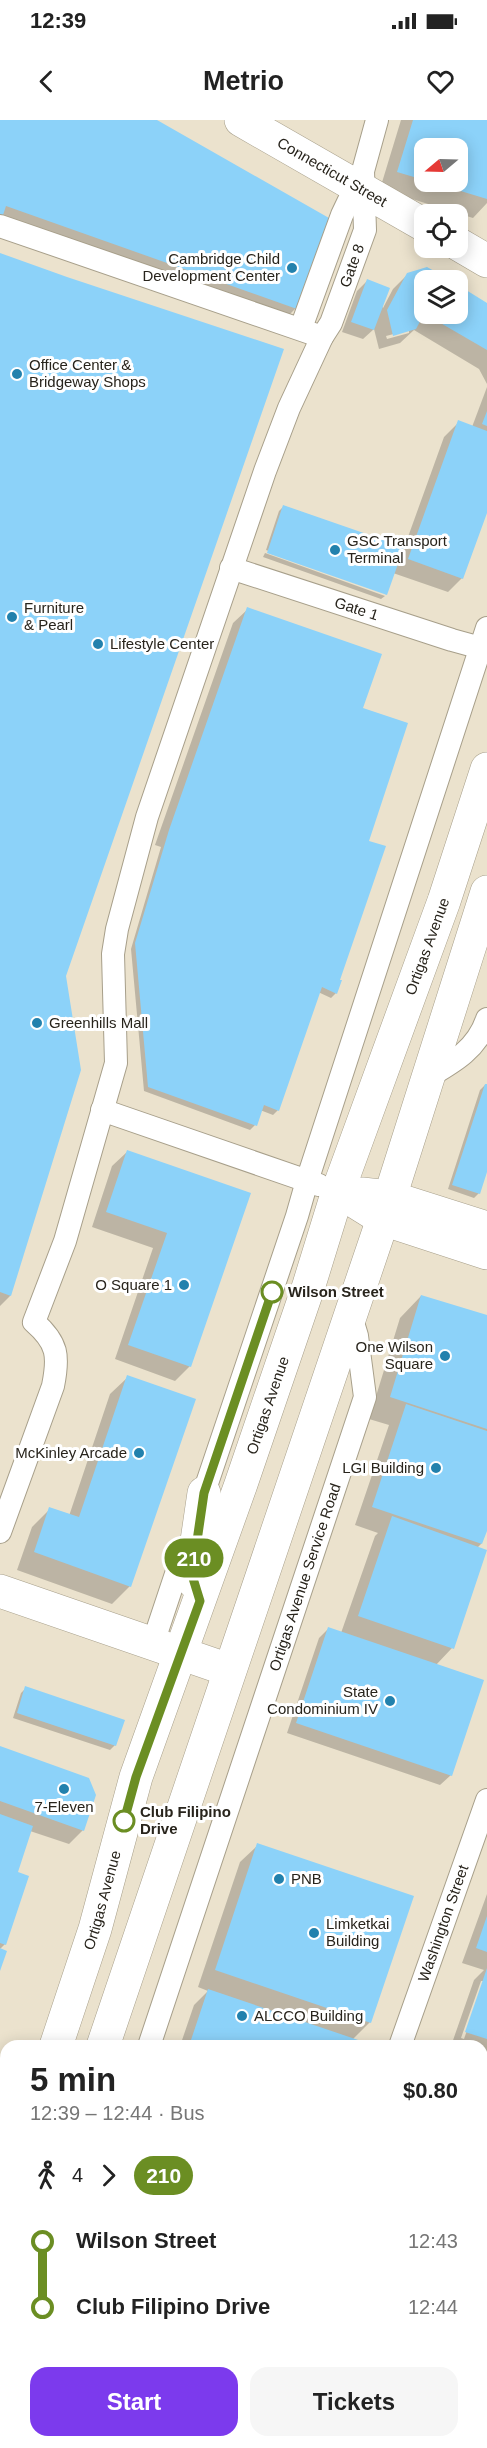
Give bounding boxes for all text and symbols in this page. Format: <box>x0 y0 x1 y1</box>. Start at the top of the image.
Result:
text: 12:39 <box>30 8 86 33</box>
icon: back <box>30 65 63 98</box>
icon: heart <box>424 65 457 98</box>
text: Metrio <box>203 66 284 96</box>
street label: Connecticut Street <box>275 134 391 210</box>
north arrow <box>414 138 468 192</box>
map controls <box>414 138 468 324</box>
button: locate <box>414 204 468 258</box>
street label: Gate 8 <box>336 241 367 290</box>
place label: Cambridge Child Development Center <box>142 250 280 284</box>
marker: Cambridge Child Development Center <box>285 261 299 275</box>
button: layers <box>414 270 468 324</box>
place label: Office Center & Bridgeway Shops <box>29 356 146 390</box>
marker: Office Center & Bridgeway Shops <box>10 367 24 381</box>
place label: GSC Transport Terminal <box>347 532 448 566</box>
marker: GSC Transport Terminal <box>328 543 342 557</box>
street label: Gate 1 <box>333 593 381 623</box>
place label: Furniture & Pearl <box>24 599 84 633</box>
marker: Furniture & Pearl <box>5 610 19 624</box>
place label: Lifestyle Center <box>110 635 214 652</box>
marker: Lifestyle Center <box>91 637 105 651</box>
street label: Ortigas Avenue <box>401 895 452 997</box>
place label: Greenhills Mall <box>49 1014 148 1031</box>
marker: Greenhills Mall <box>30 1016 44 1030</box>
place label: O Square 1 <box>95 1276 172 1293</box>
marker: O Square 1 <box>177 1278 191 1292</box>
marker: Wilson Street <box>261 1281 283 1303</box>
place label: Wilson Street <box>288 1283 384 1300</box>
place label: One Wilson Square <box>355 1338 433 1372</box>
marker: One Wilson Square <box>438 1349 452 1363</box>
street label: Ortigas Avenue <box>243 1354 292 1456</box>
place label: McKinley Arcade <box>15 1444 127 1461</box>
marker: McKinley Arcade <box>132 1446 146 1460</box>
place label: LGI Building <box>342 1459 424 1476</box>
marker: LGI Building <box>429 1461 443 1475</box>
street label: Ortigas Avenue Service Road <box>265 1481 344 1673</box>
line badge: 210 <box>160 1538 228 1578</box>
text: 210 <box>176 1547 212 1570</box>
place label: State Condominium IV <box>267 1683 378 1717</box>
marker: State Condominium IV <box>383 1694 397 1708</box>
marker: 7-Eleven <box>57 1782 71 1796</box>
place label: 7-Eleven <box>34 1798 94 1815</box>
place label: Club Filipino Drive <box>140 1803 231 1837</box>
marker: Club Filipino Drive <box>113 1810 135 1832</box>
street label: Ortigas Avenue <box>80 1849 124 1952</box>
street label: Washington Street <box>414 1862 472 1984</box>
place label: PNB <box>291 1870 322 1887</box>
marker: PNB <box>272 1872 286 1886</box>
place label: Limketkai Building <box>326 1915 389 1949</box>
marker: Limketkai Building <box>307 1926 321 1940</box>
place label: ALCCO Building <box>254 2007 363 2024</box>
marker: ALCCO Building <box>235 2009 249 2023</box>
text: 5 min <box>30 2061 116 2098</box>
text: $0.80 <box>403 2078 458 2103</box>
text: 12:39 – 12:44 · Bus <box>30 2102 205 2124</box>
icon: walk <box>30 2159 63 2192</box>
icon: forward <box>92 2159 125 2192</box>
text: 4 <box>72 2164 83 2186</box>
text: 210 <box>146 2164 181 2187</box>
text: Wilson Street <box>76 2228 216 2253</box>
text: 12:43 <box>408 2230 458 2252</box>
text: Club Filipino Drive <box>76 2294 270 2319</box>
text: 12:44 <box>408 2296 458 2318</box>
button: Start <box>30 2367 238 2436</box>
button: Tickets <box>250 2367 458 2436</box>

